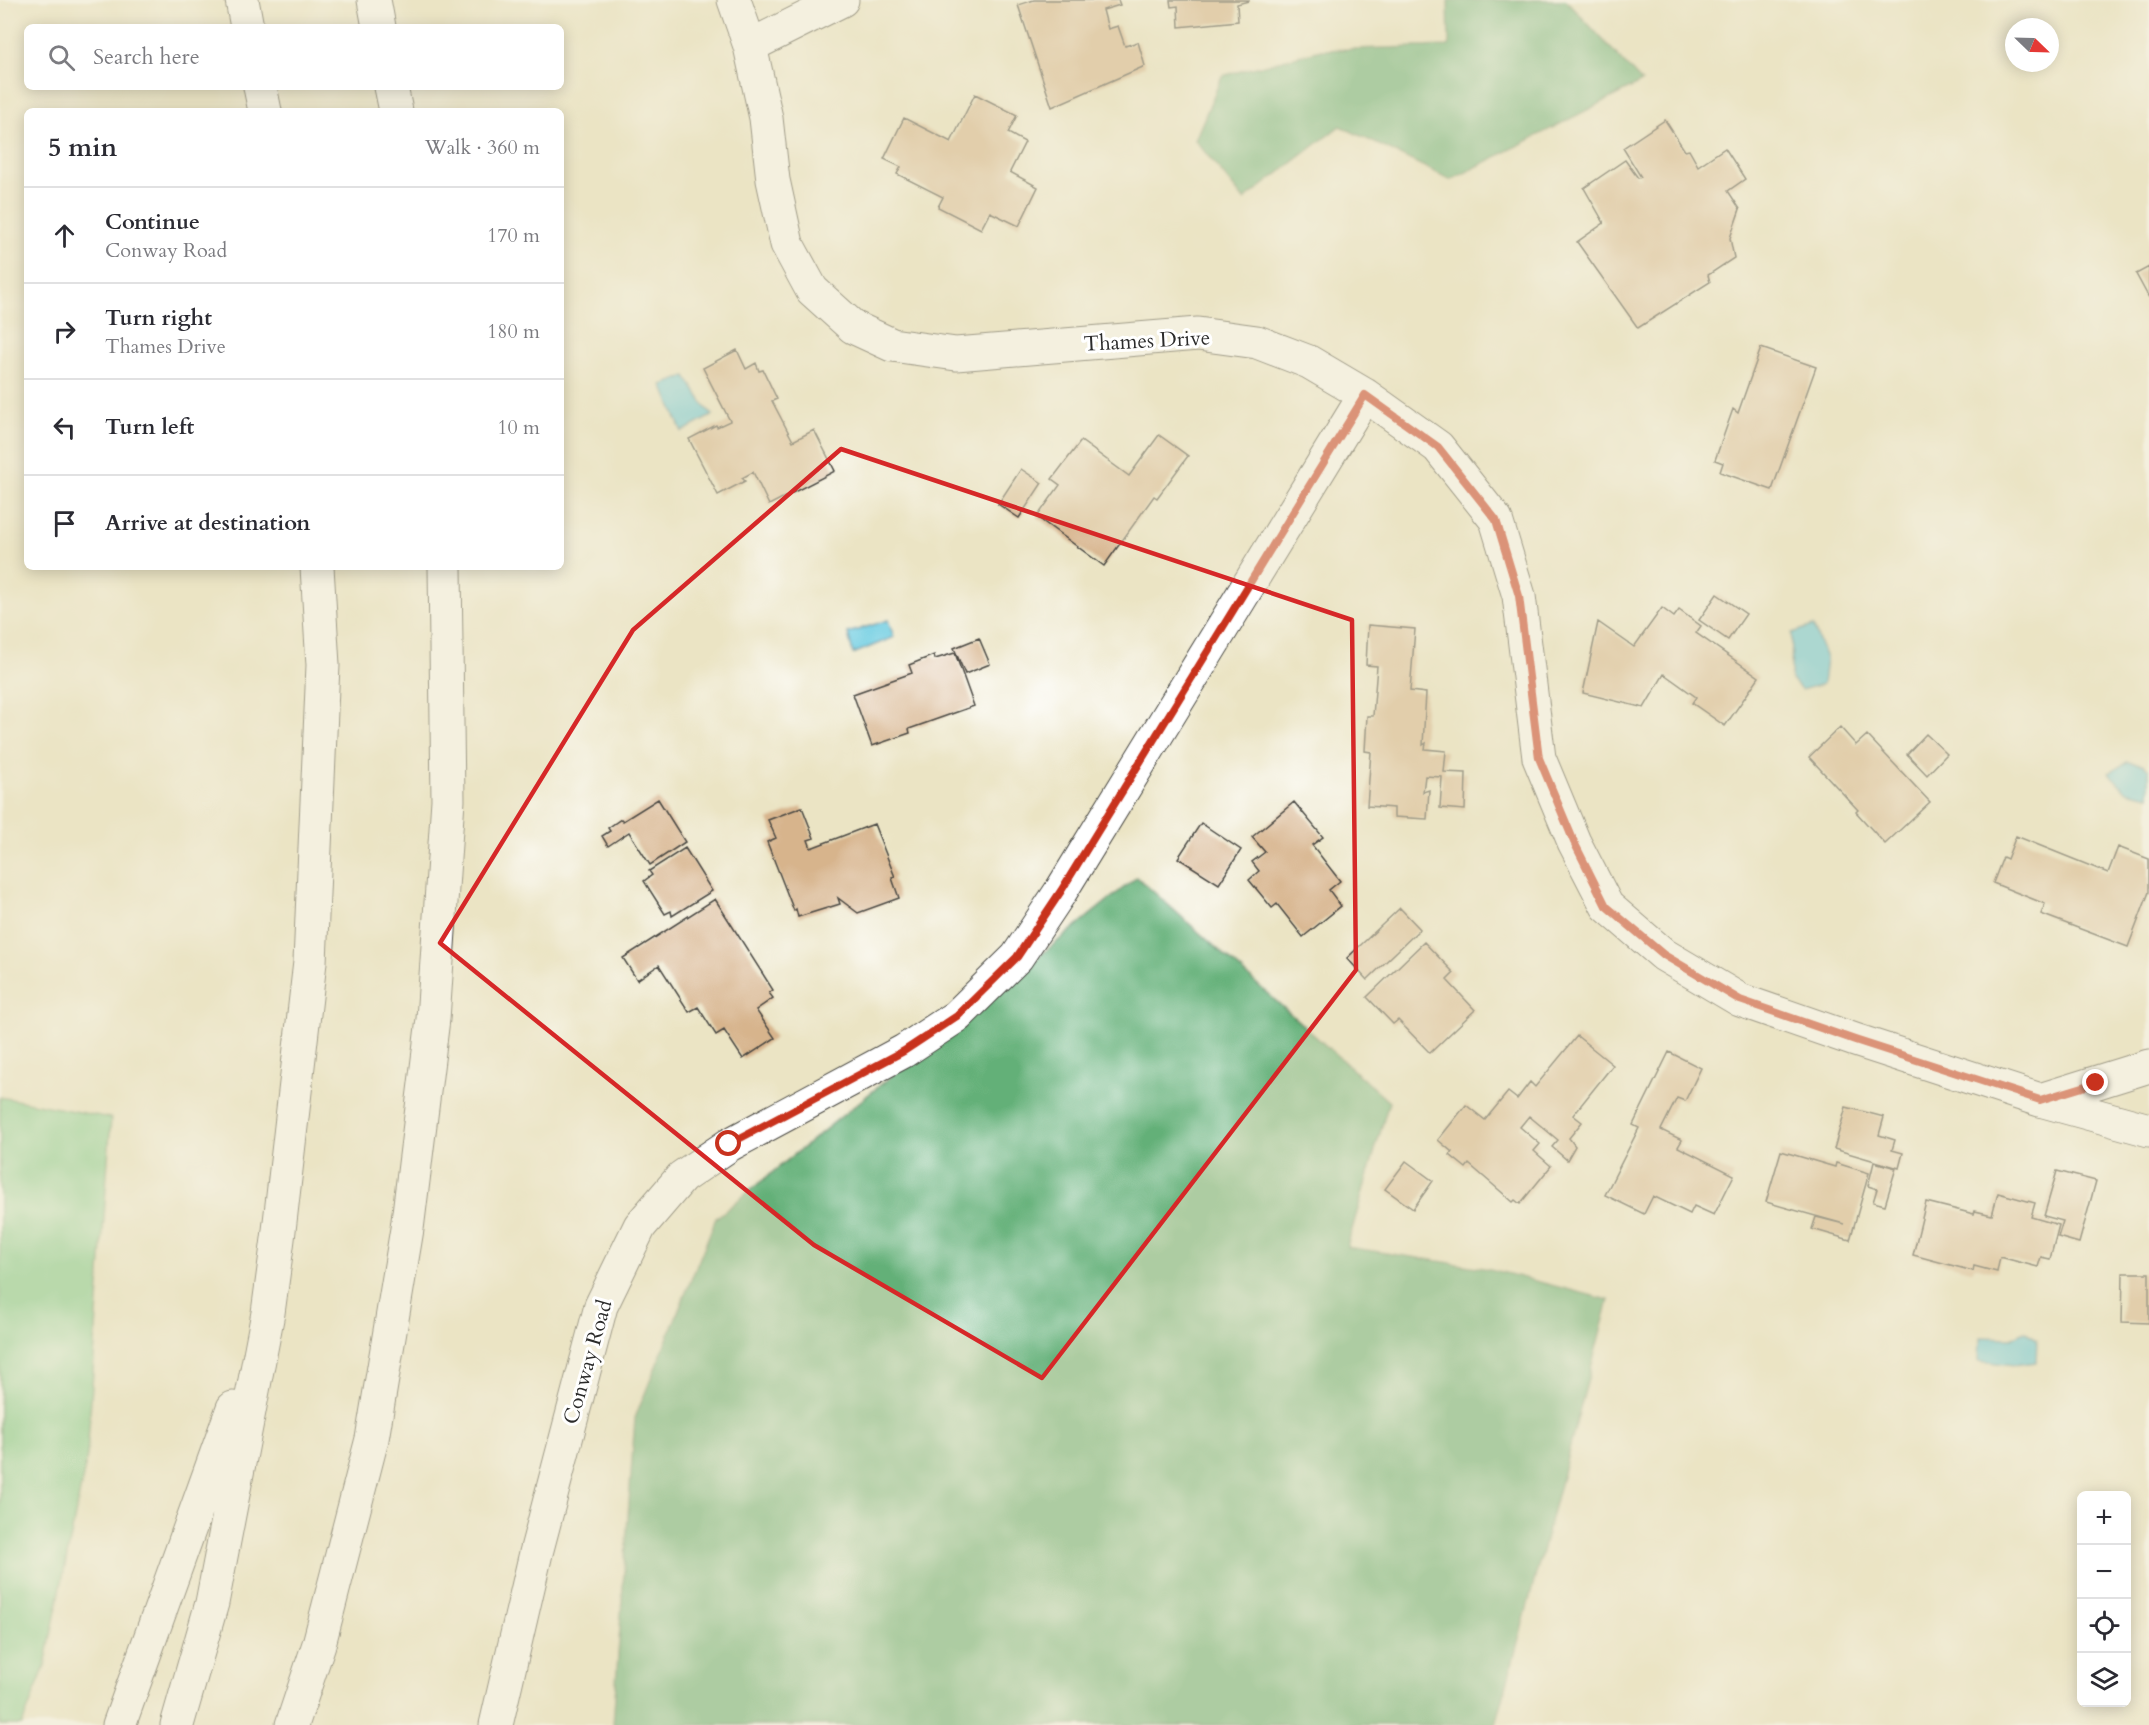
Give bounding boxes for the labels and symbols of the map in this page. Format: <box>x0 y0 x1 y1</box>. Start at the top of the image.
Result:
north arrow <box>2005 18 2059 72</box>
street label: Thames Drive <box>1083 323 1211 359</box>
route end <box>2082 1069 2108 1095</box>
route start <box>715 1130 741 1156</box>
street label: Conway Road <box>556 1296 620 1428</box>

